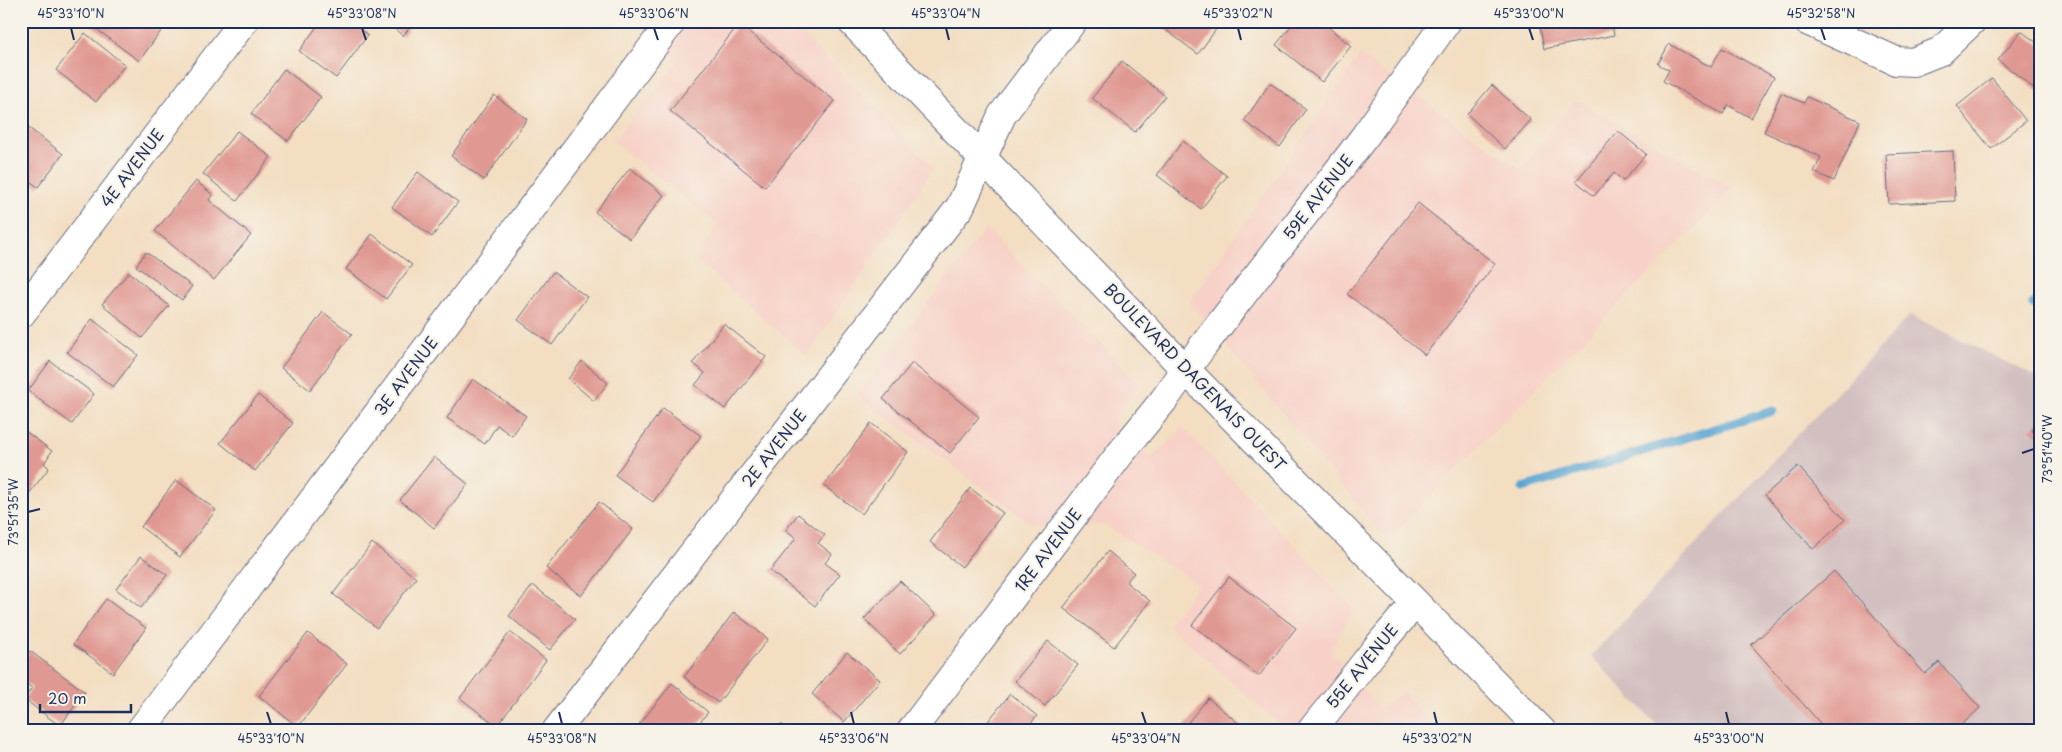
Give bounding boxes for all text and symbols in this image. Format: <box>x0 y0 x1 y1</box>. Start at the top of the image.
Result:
text: 45°33'10"N <box>37 4 105 22</box>
text: 45°33'08"N <box>327 4 397 22</box>
text: 45°33'06"N <box>619 4 689 22</box>
text: 45°33'04"N <box>911 4 981 22</box>
text: 45°33'02"N <box>1203 4 1273 22</box>
text: 45°33'00"N <box>1494 4 1564 22</box>
text: 45°32'58"N <box>1787 4 1855 22</box>
street label: 4E AVENUE <box>94 123 169 212</box>
street label: 59E AVENUE <box>1276 149 1358 244</box>
street label: BOULEVARD DAGENAIS OUEST <box>1099 277 1292 476</box>
street label: 3E AVENUE <box>368 331 443 420</box>
street label: 2E AVENUE <box>735 403 811 491</box>
text: 73°51'40"W <box>2038 414 2056 483</box>
text: 73°51'35"W <box>4 477 22 546</box>
street label: 1RE AVENUE <box>1008 503 1087 596</box>
street label: 55E AVENUE <box>1320 618 1403 713</box>
scale bar <box>40 682 131 714</box>
text: 20 m <box>48 686 87 709</box>
text: 45°33'10"N <box>237 729 305 747</box>
text: 45°33'08"N <box>527 729 597 747</box>
text: 45°33'06"N <box>819 729 889 747</box>
text: 45°33'04"N <box>1111 729 1181 747</box>
text: 45°33'02"N <box>1402 729 1472 747</box>
text: 45°33'00"N <box>1694 729 1764 747</box>

